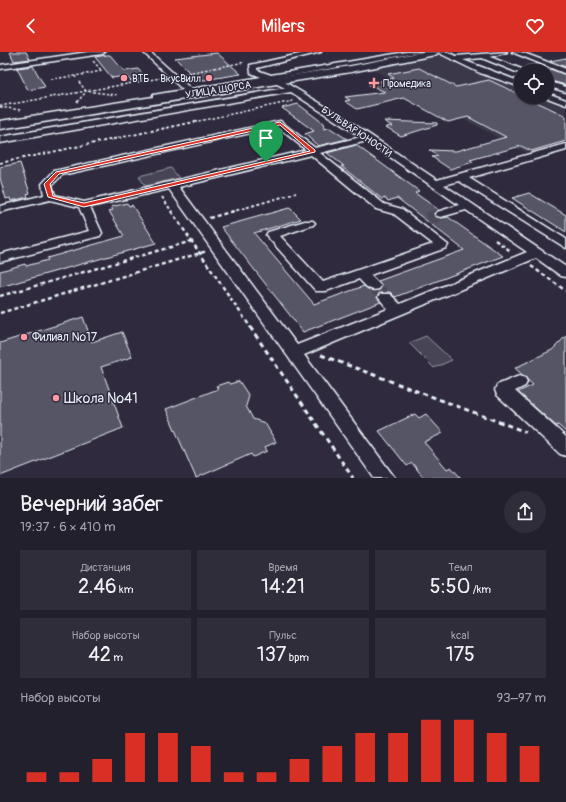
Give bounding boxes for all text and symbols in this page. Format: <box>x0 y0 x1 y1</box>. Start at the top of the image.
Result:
icon: back <box>20 15 42 37</box>
text: Milers <box>261 15 305 38</box>
icon: heart <box>524 15 546 37</box>
map controls <box>514 64 554 104</box>
button: locate <box>514 64 554 104</box>
marker: ВТБ <box>119 73 129 83</box>
place label: ВТБ <box>132 73 149 85</box>
place label: ВкусВилл <box>160 73 201 85</box>
marker: ВкусВилл <box>204 73 214 83</box>
marker: Промедика <box>368 77 380 89</box>
place label: Промедика <box>383 78 431 90</box>
street label: УЛИЦА ЩОРСА <box>184 79 253 101</box>
street label: БУЛЬВАР ЮНОСТИ <box>319 104 394 160</box>
pin <box>249 121 283 162</box>
icon: arrive <box>255 127 277 149</box>
place label: Филиал №17 <box>32 330 98 345</box>
marker: Филиал №17 <box>19 332 29 342</box>
place label: Школа №41 <box>64 390 138 407</box>
marker: Школа №41 <box>51 393 61 403</box>
text: Вечерний забег <box>20 490 163 518</box>
button: share <box>504 491 546 533</box>
text: 19:37 · 6 × 410 m <box>20 519 115 535</box>
text: Дистанция <box>81 561 131 574</box>
text: Время <box>268 561 298 574</box>
text: Темп <box>448 561 473 574</box>
text: 2.46 <box>78 574 117 599</box>
text: 14:21 <box>261 574 305 599</box>
text: 5:50 <box>430 574 470 599</box>
text: km <box>117 583 133 596</box>
text: /km <box>470 583 491 596</box>
text: Набор высоты <box>72 629 140 642</box>
text: Пульс <box>269 629 297 642</box>
text: kcal <box>451 629 469 642</box>
text: 42 <box>88 642 111 667</box>
text: 137 <box>257 642 286 667</box>
text: 175 <box>446 642 475 667</box>
text: m <box>111 651 123 664</box>
text: bpm <box>286 651 309 664</box>
text: Набор высоты <box>20 690 101 706</box>
text: 93–97 m <box>496 690 546 706</box>

